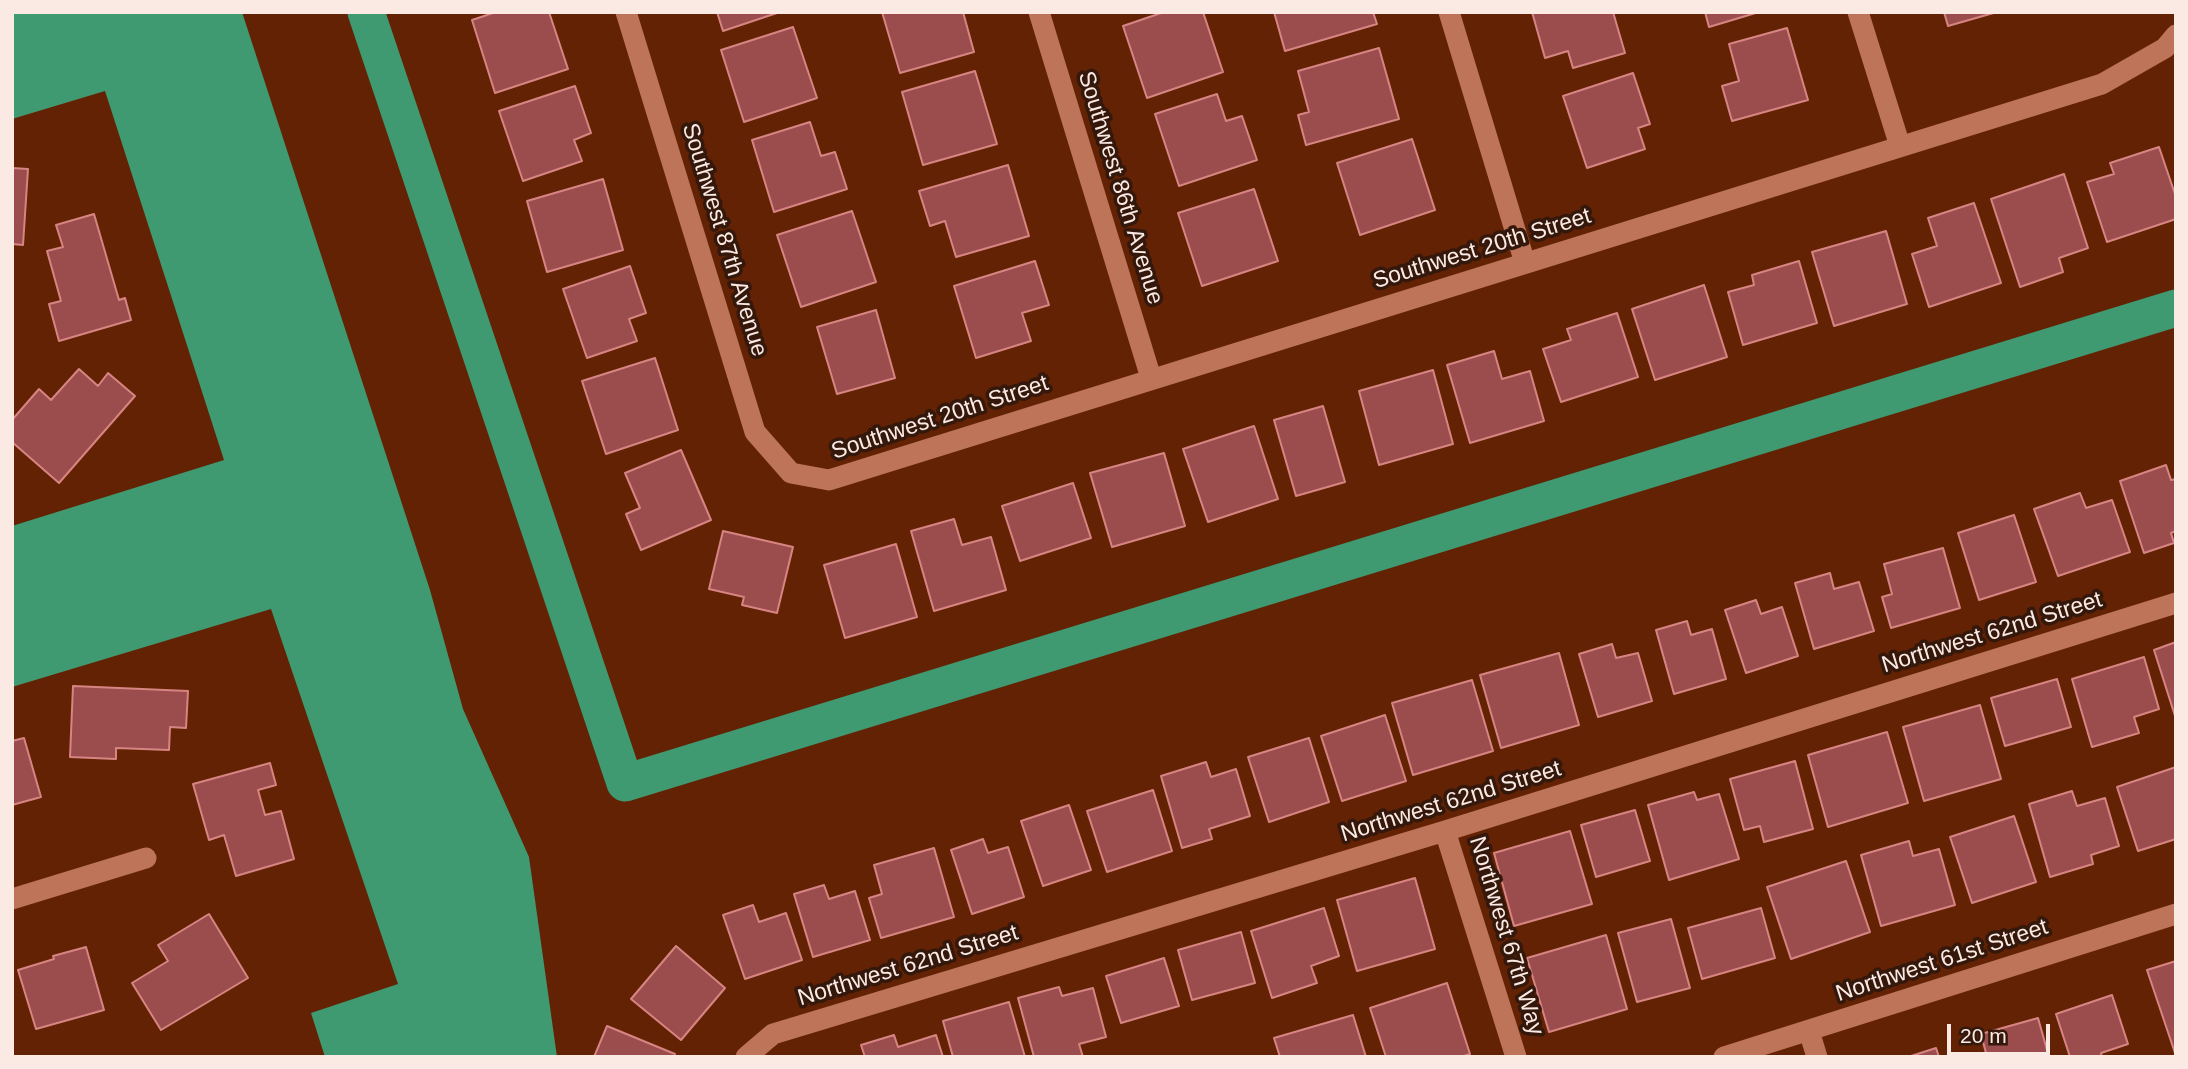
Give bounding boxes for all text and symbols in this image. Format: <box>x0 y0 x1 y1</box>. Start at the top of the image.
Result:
street label: Southwest 86th Avenue <box>1071 68 1169 308</box>
street label: Southwest 87th Avenue <box>675 120 773 360</box>
street label: Southwest 20th Street <box>1370 203 1594 295</box>
street label: Southwest 20th Street <box>828 370 1052 466</box>
street label: Northwest 62nd Street <box>1879 586 2105 680</box>
street label: Northwest 62nd Street <box>1338 755 1564 849</box>
street label: Northwest 67th Way <box>1463 833 1549 1039</box>
street label: Northwest 61st Street <box>1833 914 2051 1008</box>
street label: Northwest 62nd Street <box>795 919 1021 1013</box>
scale bar <box>1950 1010 2053 1054</box>
text: 20 m <box>1960 1024 2007 1047</box>

